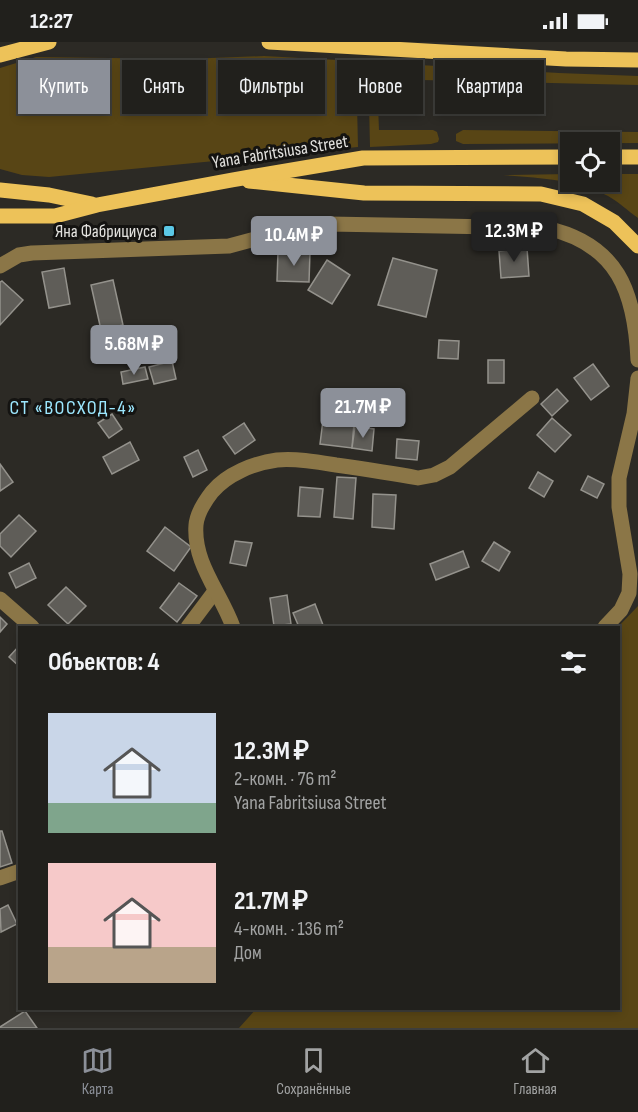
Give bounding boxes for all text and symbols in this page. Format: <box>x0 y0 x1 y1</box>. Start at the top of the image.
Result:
text: 12:27 <box>30 8 73 35</box>
chip: Купить <box>18 60 110 114</box>
chip: Снять <box>122 60 206 114</box>
chip: Фильтры <box>218 60 325 114</box>
chip: Новое <box>337 60 423 114</box>
chip: Квартира <box>435 60 544 114</box>
street label: Yana Fabritsiusa Street <box>210 131 350 173</box>
map controls <box>560 132 620 192</box>
button: locate <box>560 132 620 192</box>
pin: 12.3M ₽ <box>459 212 569 263</box>
pin: 10.4M ₽ <box>239 216 349 267</box>
text: 12.3M ₽ <box>485 219 543 243</box>
place label: Яна Фабрициуса <box>55 221 157 242</box>
text: 10.4M ₽ <box>265 223 323 247</box>
marker: Яна Фабрициуса <box>162 224 176 238</box>
pin: 5.68M ₽ <box>79 325 189 376</box>
text: 5.68M ₽ <box>104 332 164 356</box>
pin: 21.7M ₽ <box>308 388 418 439</box>
text: 21.7M ₽ <box>334 395 392 419</box>
district label: СТ «ВОСХОД-4» <box>9 396 137 420</box>
icon: filters <box>557 646 590 679</box>
text: Объектов: 4 <box>48 647 160 678</box>
text: 12.3M ₽ <box>234 736 309 767</box>
icon: home <box>96 737 168 809</box>
text: 2-комн. · 76 m² <box>234 767 336 791</box>
text: Yana Fabritsiusa Street <box>234 791 387 815</box>
text: 21.7M ₽ <box>234 886 308 917</box>
icon: home <box>96 887 168 959</box>
text: 4-комн. · 136 m² <box>234 917 344 941</box>
text: Дом <box>234 941 262 965</box>
tab: Карта <box>81 1044 114 1099</box>
tab: Сохранённые <box>276 1044 351 1099</box>
tab: Главная <box>513 1044 557 1099</box>

